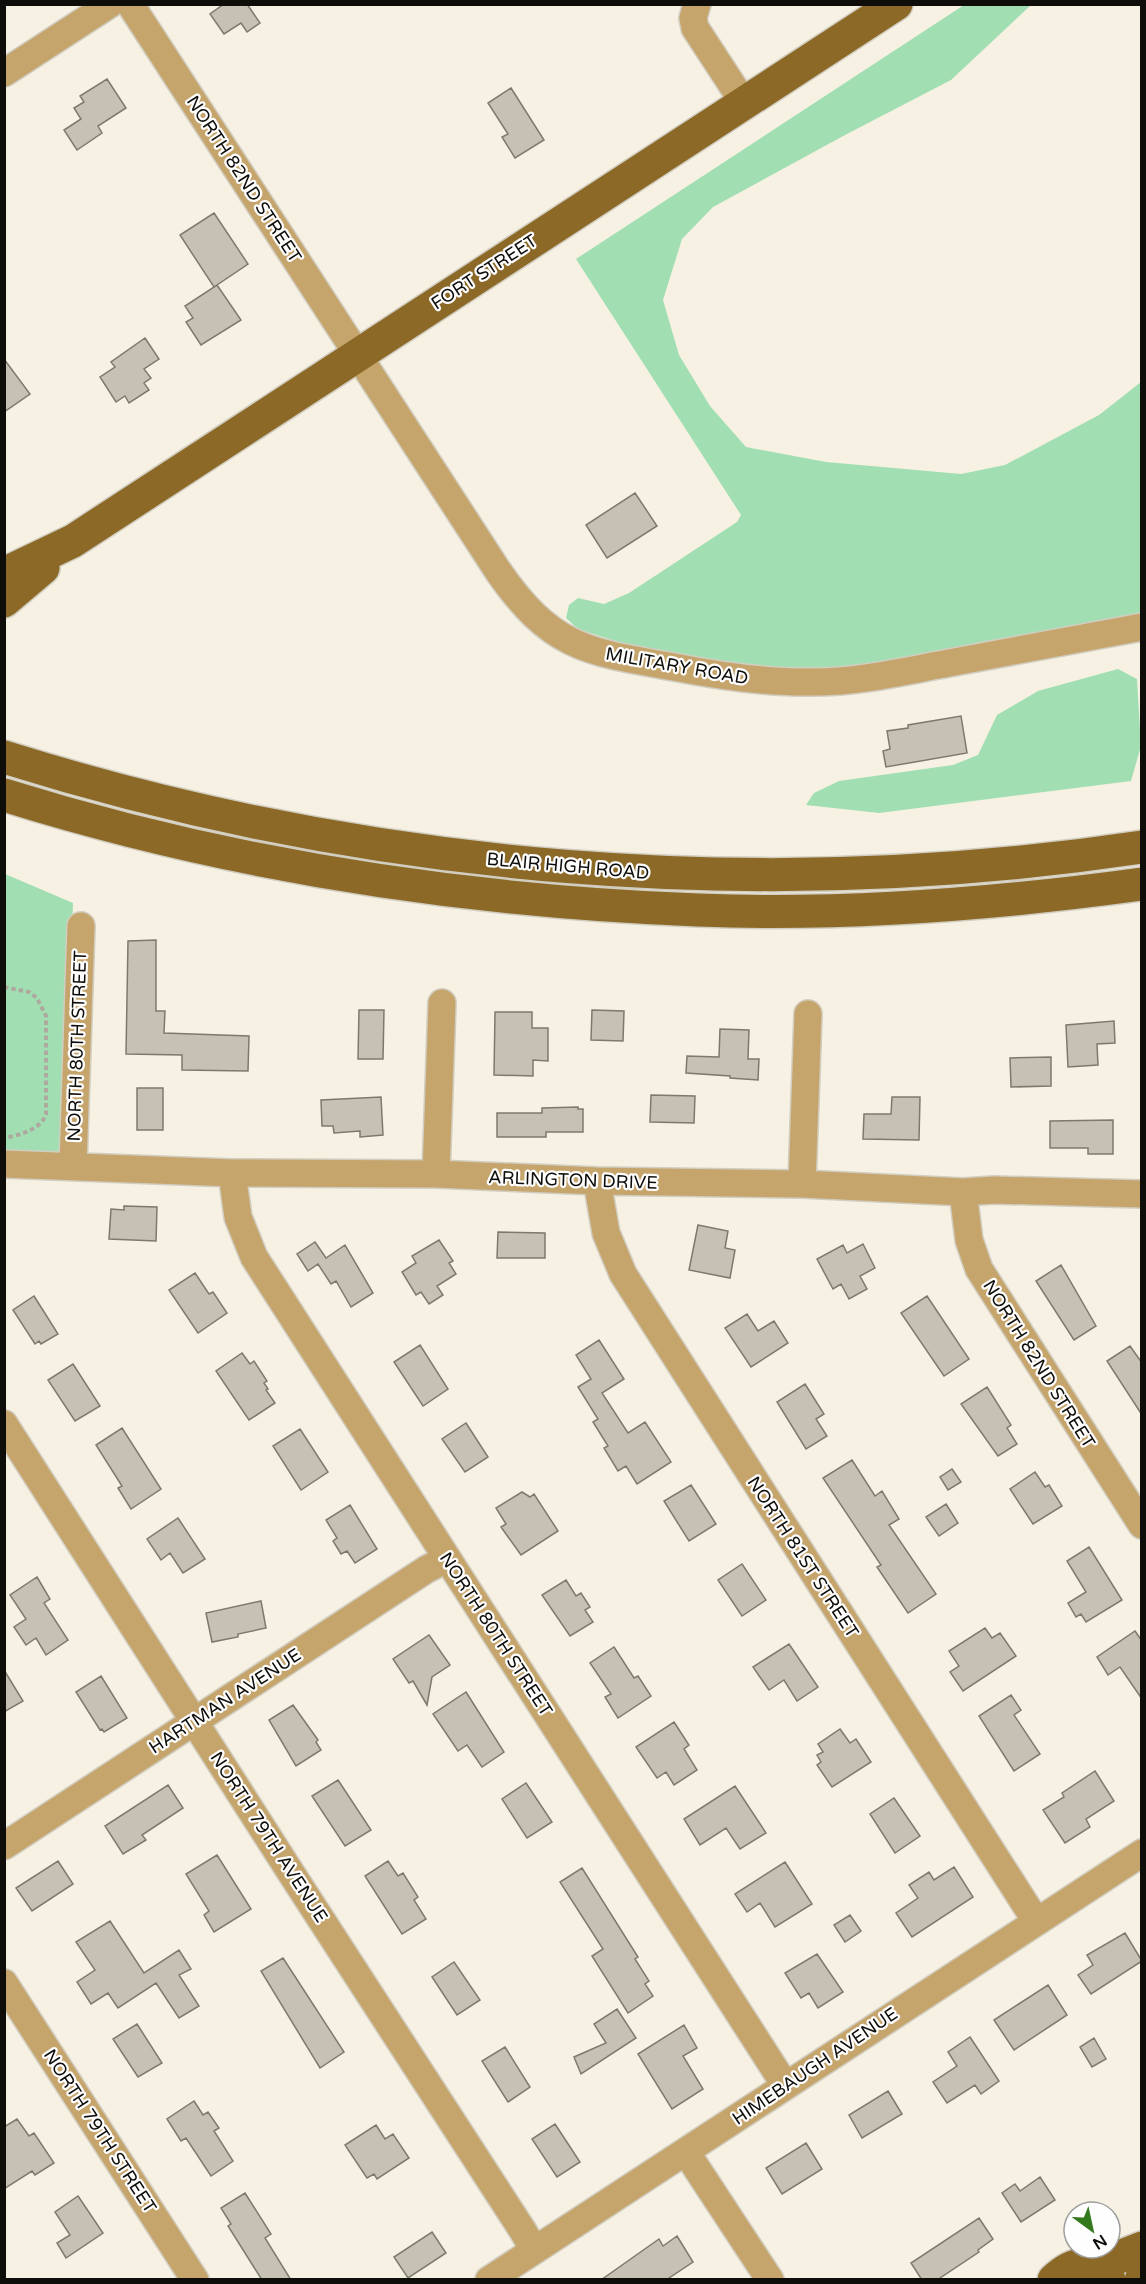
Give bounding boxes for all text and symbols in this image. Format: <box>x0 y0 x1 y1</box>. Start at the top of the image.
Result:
street label: NORTH 82ND STREET <box>182 91 306 267</box>
street label: FORT STREET <box>427 230 541 314</box>
street label: MILITARY ROAD <box>604 643 750 689</box>
street label: BLAIR HIGH ROAD <box>486 848 650 884</box>
street label: NORTH 80TH STREET <box>63 950 91 1142</box>
street label: ARLINGTON DRIVE <box>488 1166 658 1194</box>
street label: NORTH 82ND STREET <box>978 1276 1100 1452</box>
street label: NORTH 81ST STREET <box>743 1472 863 1642</box>
street label: NORTH 80TH STREET <box>435 1548 557 1720</box>
street label: HARTMAN AVENUE <box>145 1644 305 1758</box>
street label: NORTH 79TH AVENUE <box>206 1747 332 1927</box>
street label: HIMEBAUGH AVENUE <box>728 2002 902 2130</box>
street label: NORTH 79TH STREET <box>39 2045 161 2217</box>
north arrow <box>1062 2200 1122 2260</box>
text: N <box>1089 2230 1110 2254</box>

